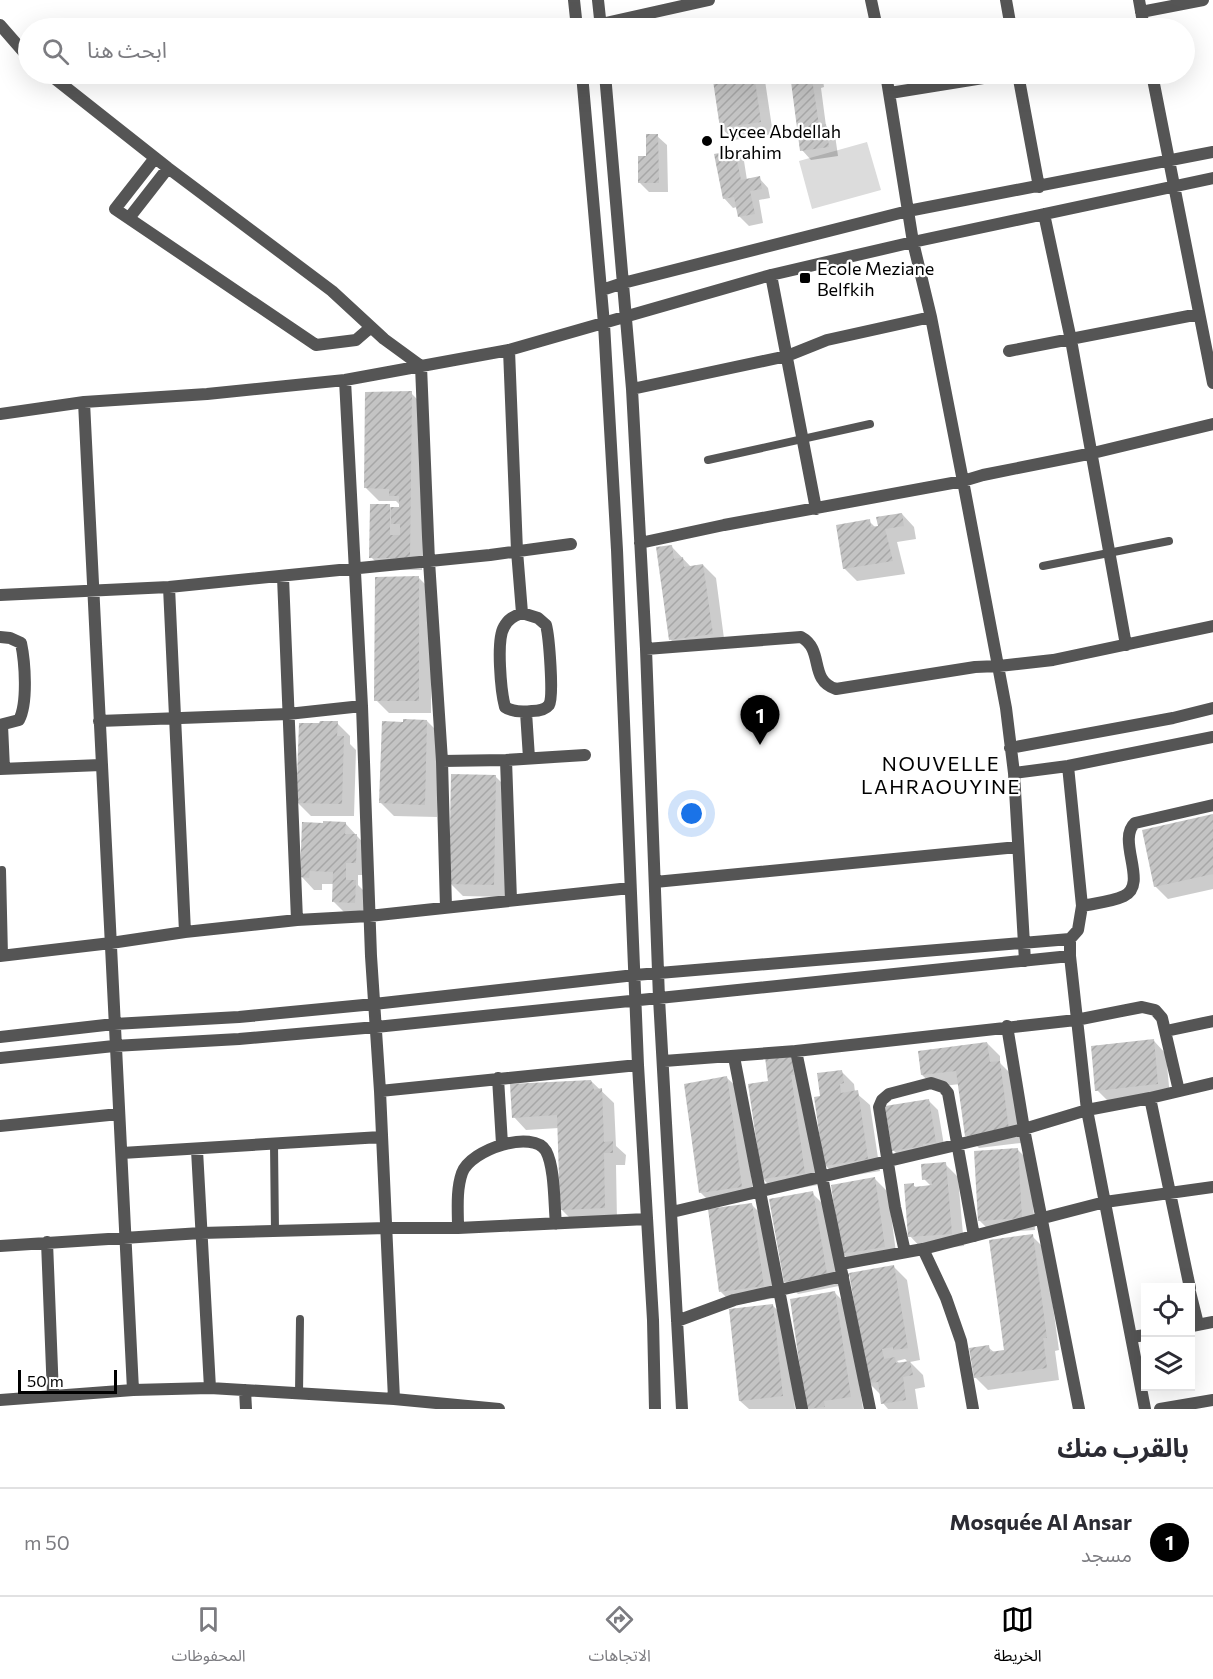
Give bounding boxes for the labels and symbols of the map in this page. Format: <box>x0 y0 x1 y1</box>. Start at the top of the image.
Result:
place label: Lycee Abdellah Ibrahim <box>719 120 841 163</box>
marker: Lycee Abdellah Ibrahim <box>700 134 714 148</box>
place label: Ecole Meziane Belfkih <box>817 257 934 300</box>
marker: Ecole Meziane Belfkih <box>798 271 812 285</box>
pin: 1 <box>740 696 780 745</box>
district label: NOUVELLE LAHRAOUYINE <box>861 751 1021 798</box>
your location <box>677 799 706 828</box>
scale bar <box>18 1367 117 1394</box>

